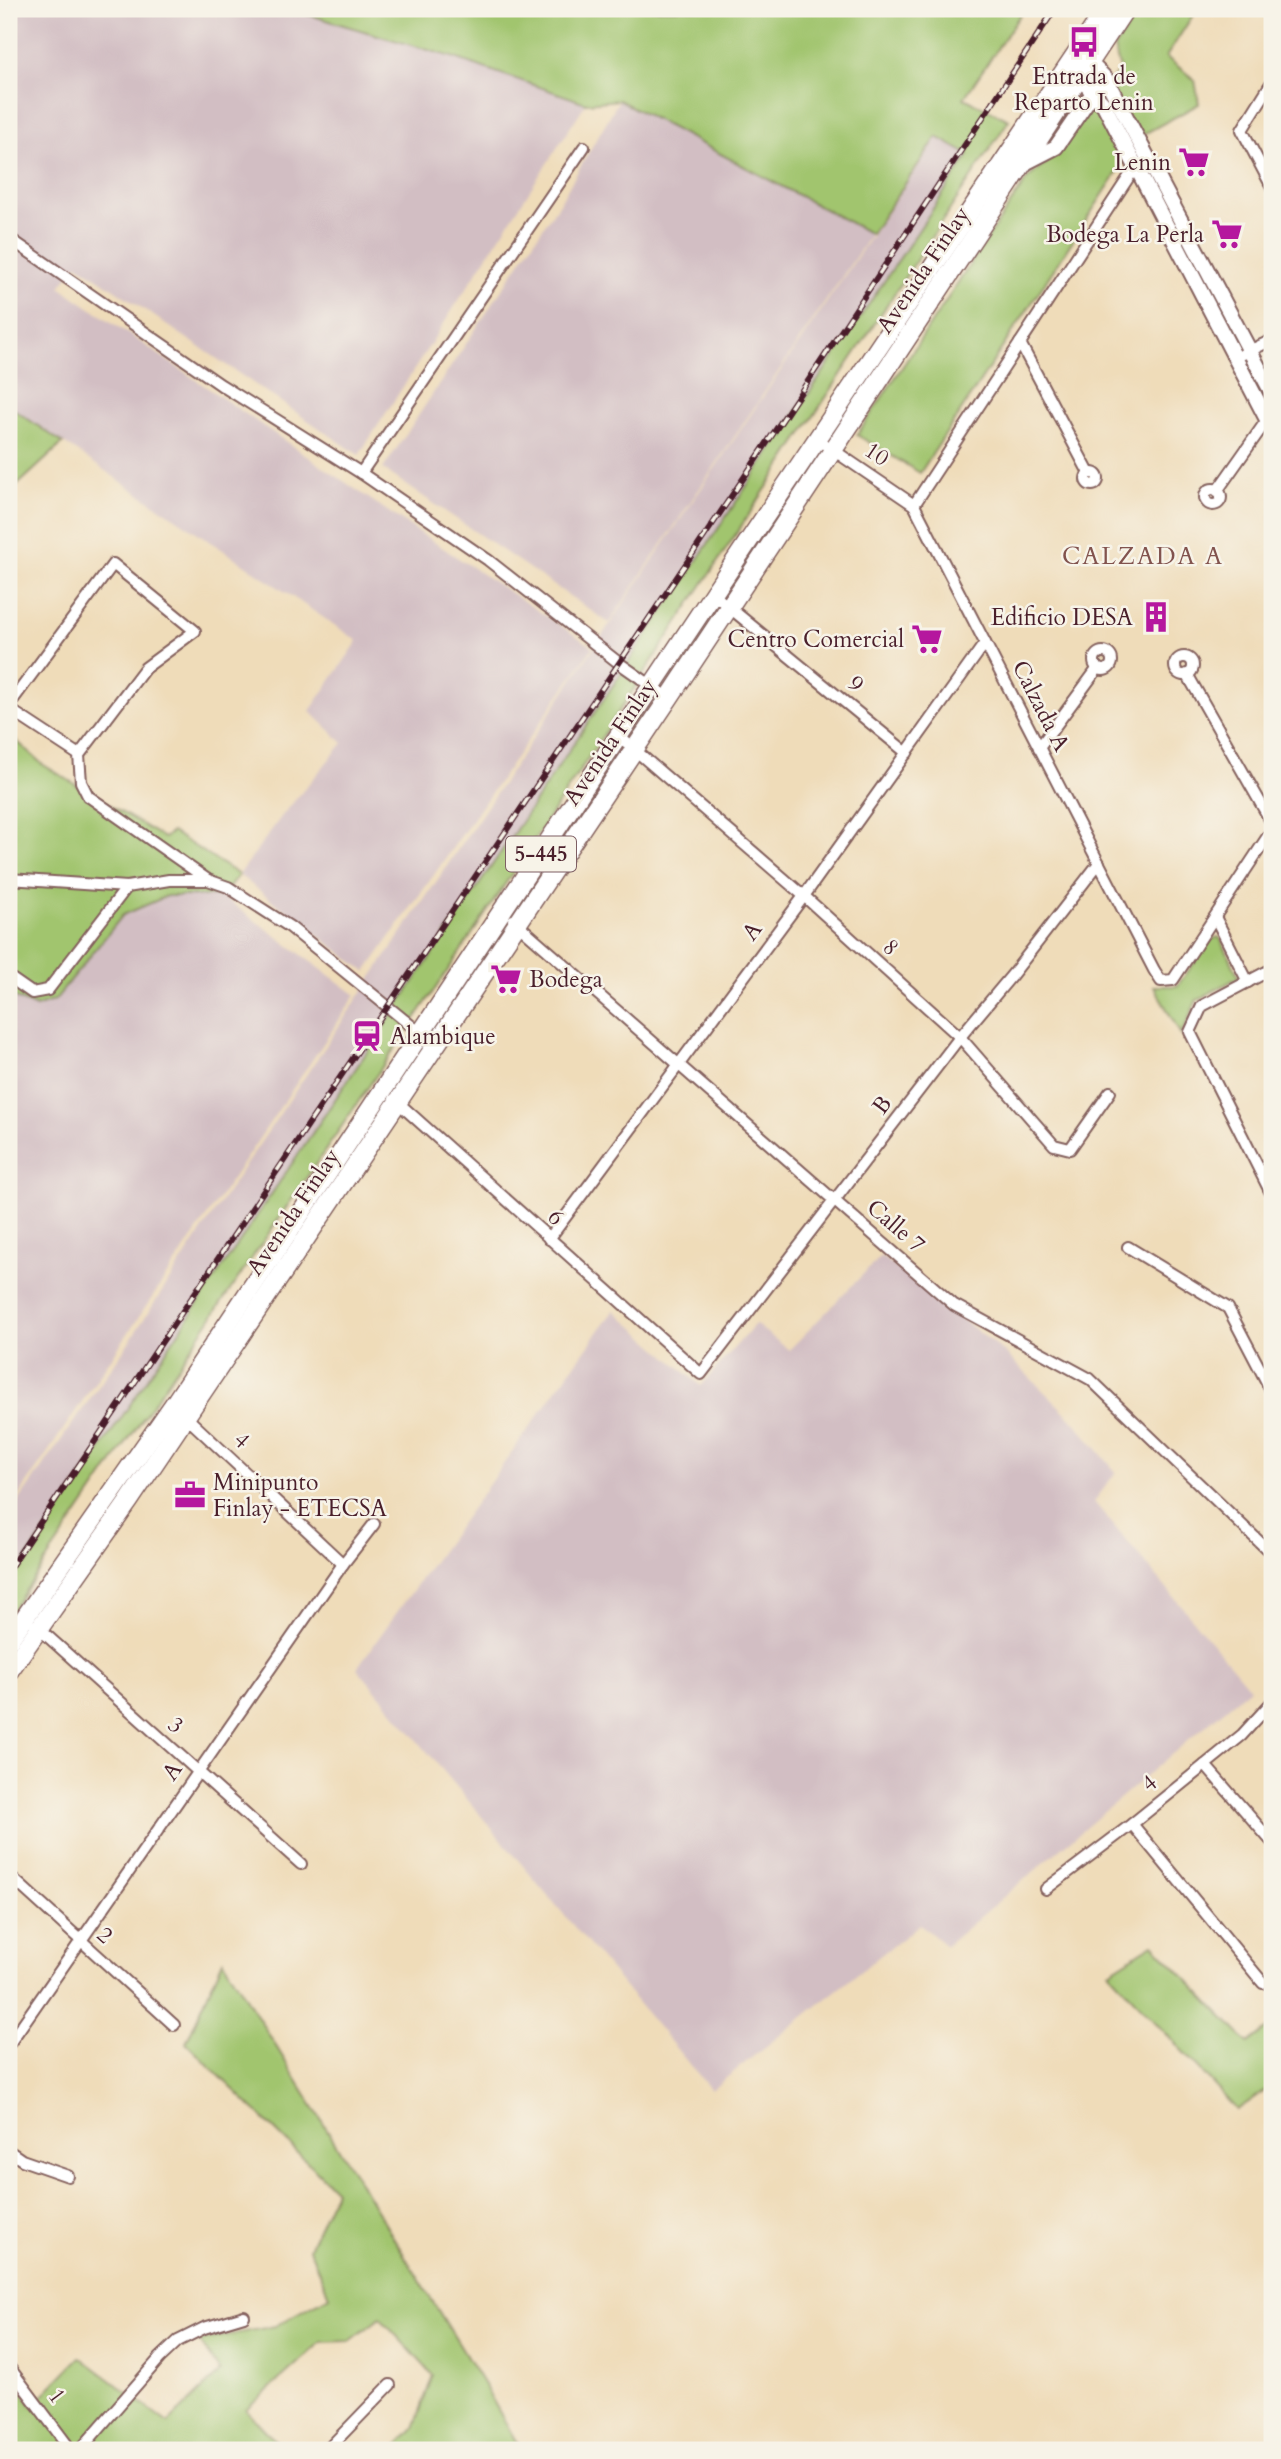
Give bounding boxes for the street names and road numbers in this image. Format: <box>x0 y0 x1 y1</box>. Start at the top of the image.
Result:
street label: Avenida Finlay <box>869 200 977 340</box>
street label: 10 <box>859 435 895 473</box>
street label: Calzada A <box>1005 655 1077 757</box>
street label: 9 <box>842 668 870 700</box>
street label: Avenida Finlay <box>556 672 664 812</box>
road number: 5-445 <box>506 836 576 872</box>
street label: A <box>735 915 770 947</box>
street label: 8 <box>876 932 906 962</box>
street label: B <box>865 1089 899 1121</box>
street label: Avenida Finlay <box>239 1142 347 1282</box>
street label: Calle 7 <box>860 1192 932 1260</box>
street label: 6 <box>541 1202 571 1232</box>
street label: 4 <box>227 1425 257 1456</box>
street label: 3 <box>161 1710 191 1740</box>
street label: A <box>155 1755 190 1787</box>
street label: 4 <box>1135 1767 1164 1799</box>
street label: 2 <box>90 1920 120 1950</box>
street label: 1 <box>41 2382 73 2410</box>

